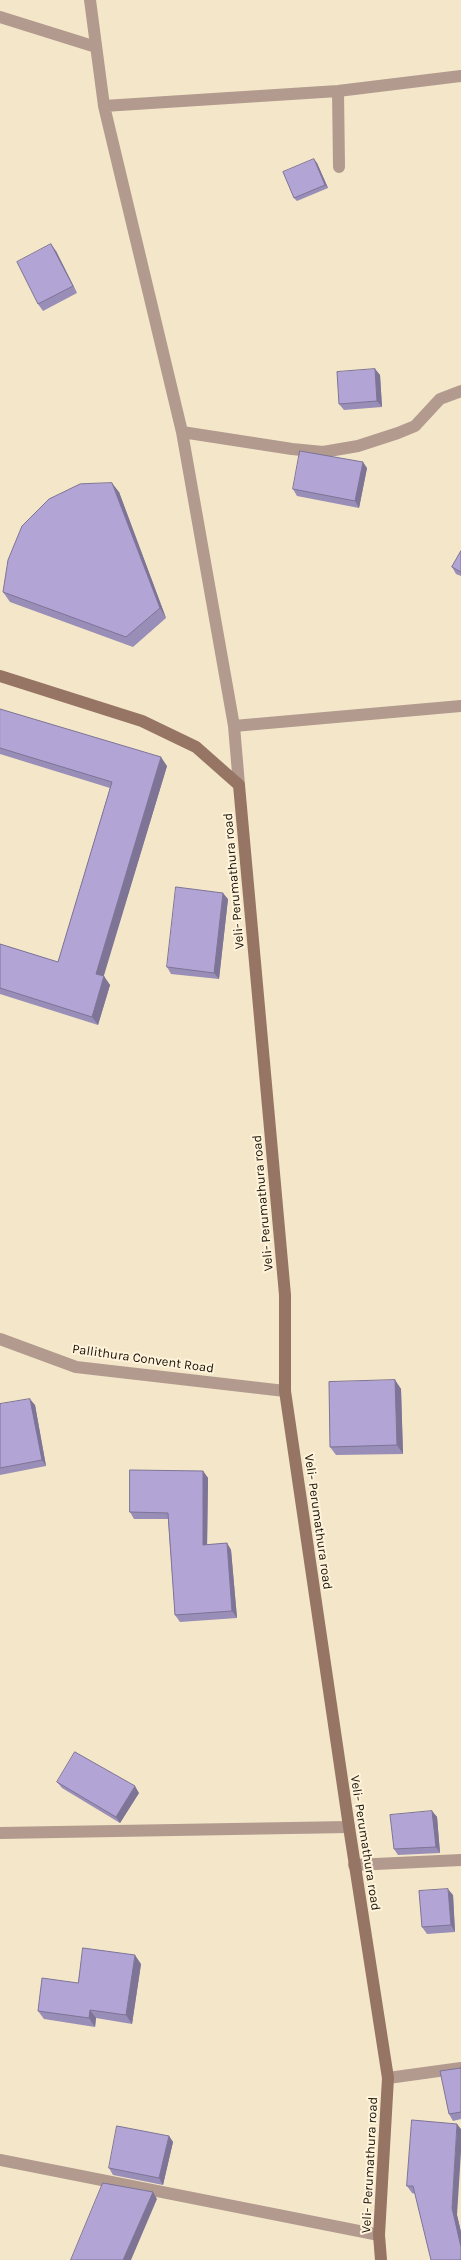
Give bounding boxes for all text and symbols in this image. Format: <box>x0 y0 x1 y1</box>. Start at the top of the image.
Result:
street label: Veli- Perumathura road <box>220 812 248 950</box>
street label: Veli- Perumathura road <box>249 1134 277 1272</box>
street label: Pallithura Convent Road <box>71 1341 215 1377</box>
street label: Veli- Perumathura road <box>301 1453 335 1591</box>
street label: Veli- Perumathura road <box>347 1774 383 1912</box>
street label: Veli- Perumathura road <box>359 2096 381 2234</box>

